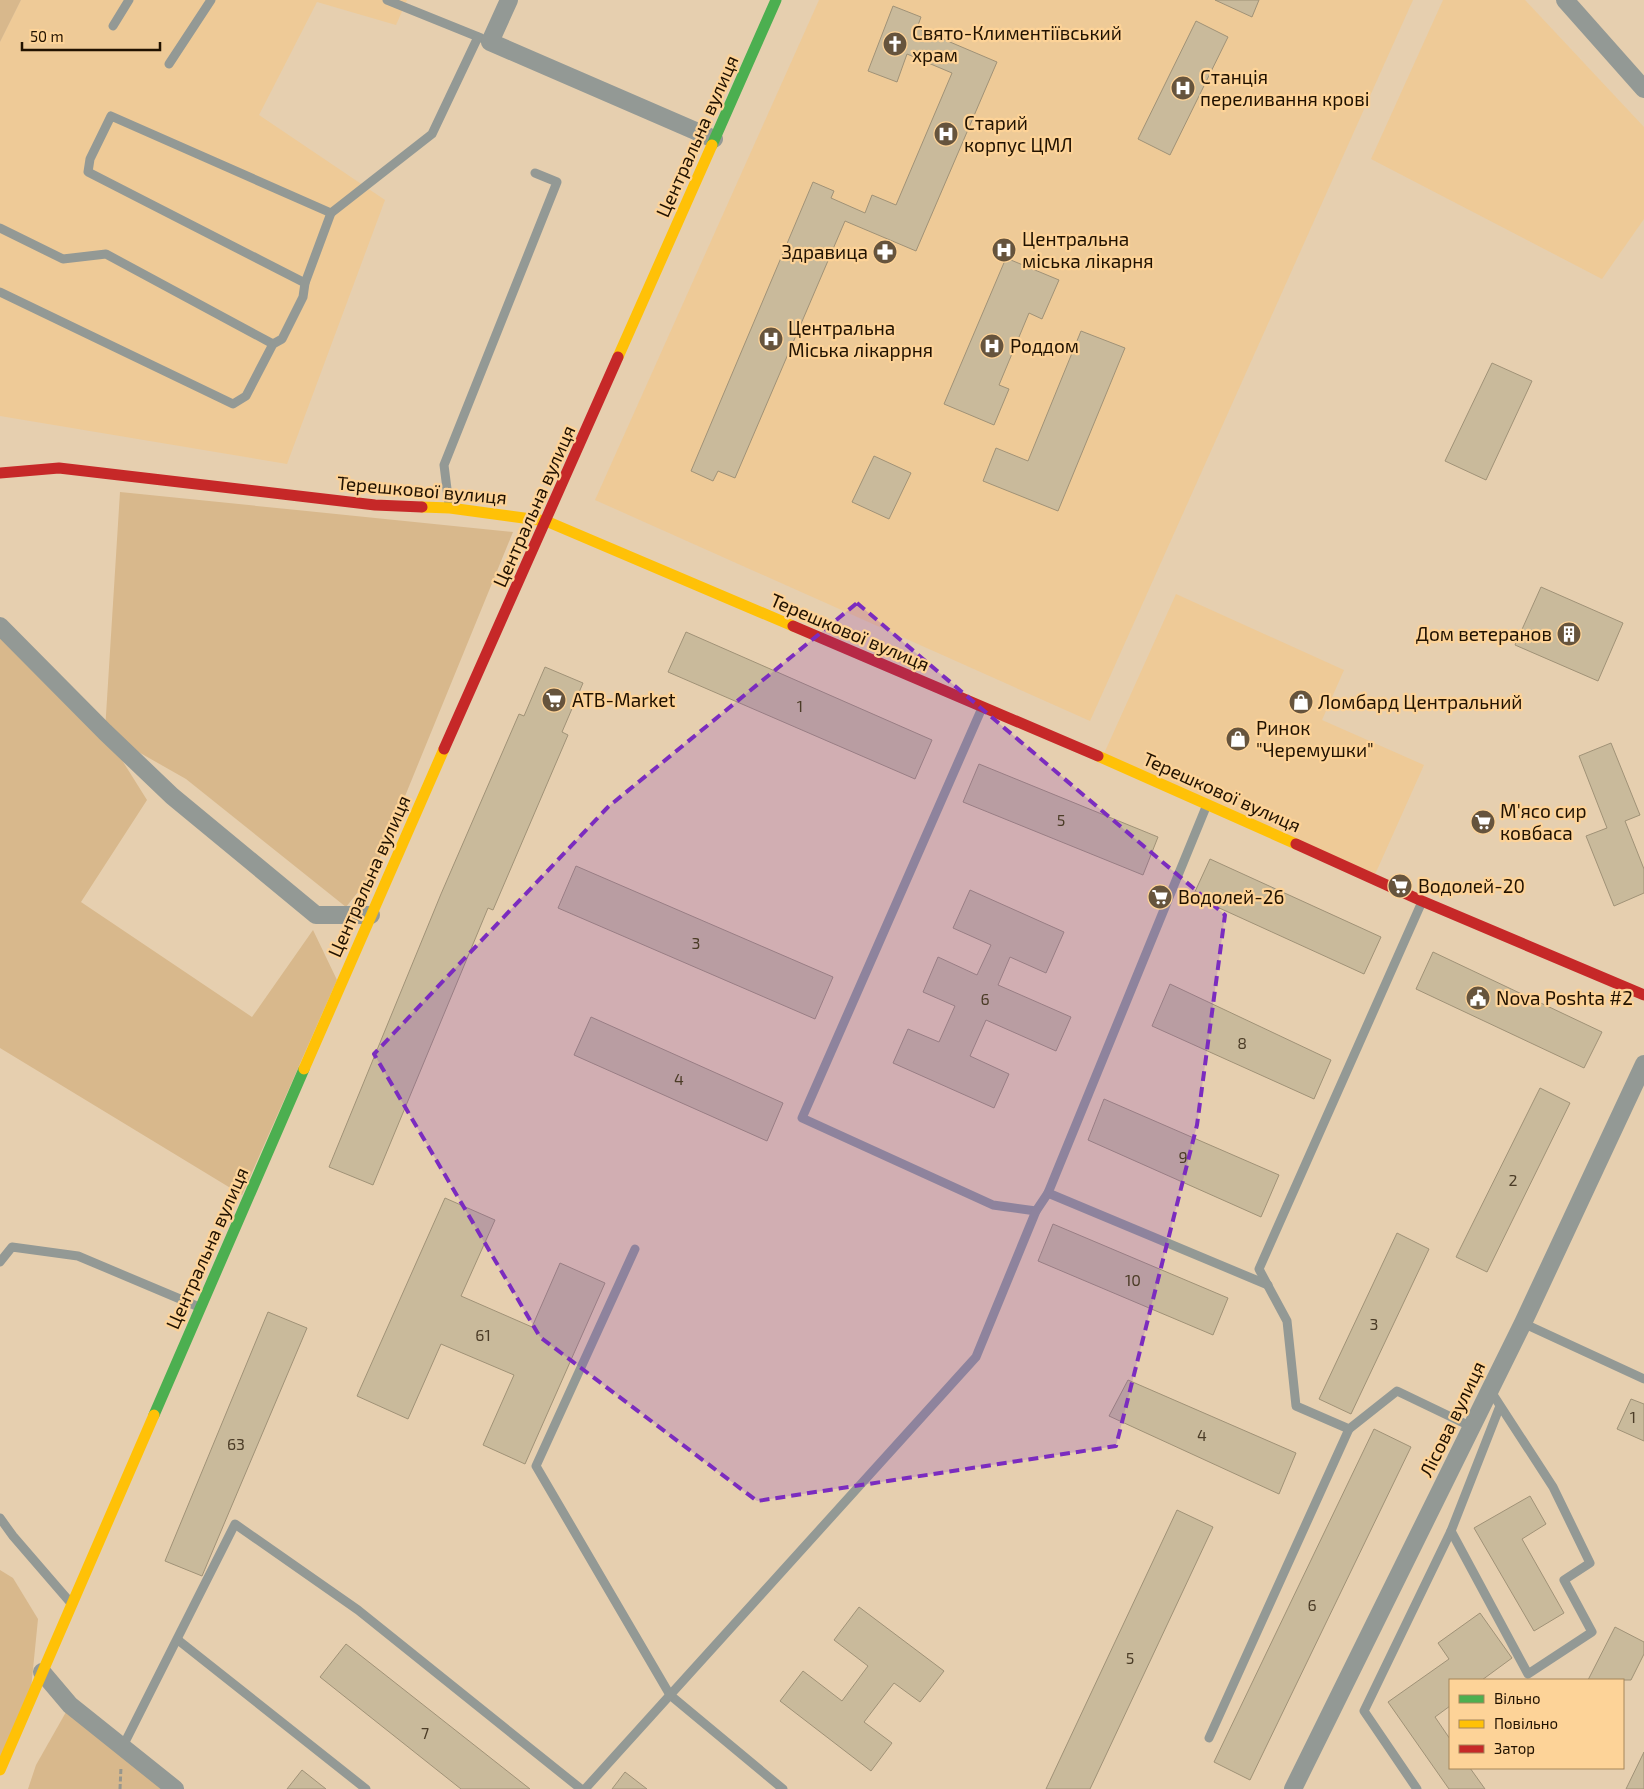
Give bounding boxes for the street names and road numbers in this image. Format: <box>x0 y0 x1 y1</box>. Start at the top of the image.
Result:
street label: Центральна вулиця <box>650 51 744 221</box>
street label: Центральна вулиця <box>487 421 581 591</box>
street label: Терешкової вулиця <box>336 471 508 509</box>
street label: Терешкової вулиця <box>767 588 933 676</box>
street label: Терешкової вулиця <box>1139 746 1305 838</box>
street label: Центральна вулиця <box>322 791 416 961</box>
street label: Центральна вулиця <box>160 1163 254 1333</box>
street label: Лісова вулиця <box>1414 1357 1490 1481</box>

